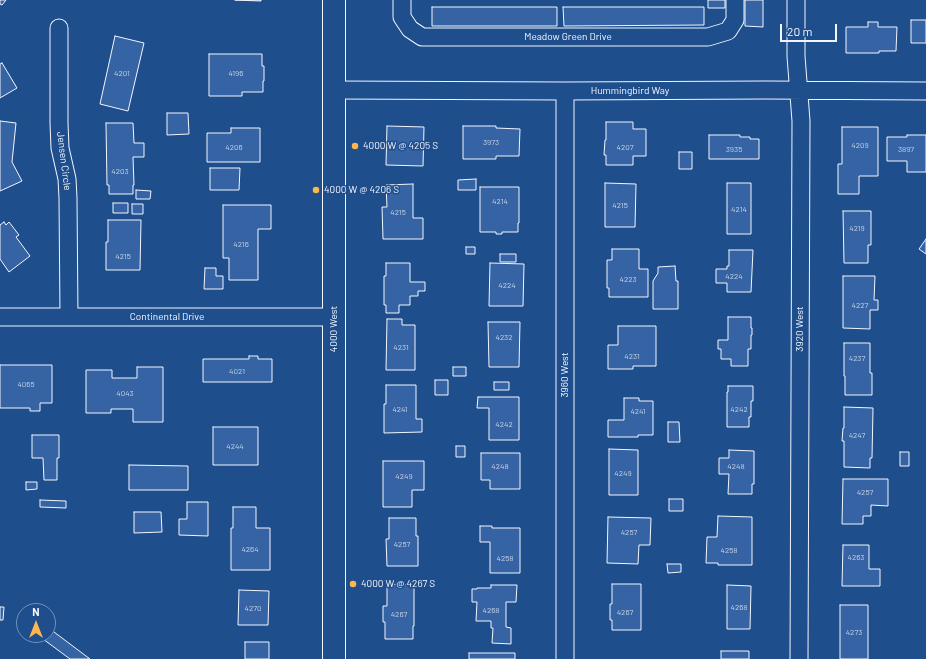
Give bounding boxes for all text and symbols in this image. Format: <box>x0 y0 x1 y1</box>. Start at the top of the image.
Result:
scale bar <box>782 16 839 42</box>
text: 20 m <box>787 24 813 38</box>
street label: Meadow Green Drive <box>524 31 612 43</box>
house number: 4201 <box>114 68 130 78</box>
house number: 4196 <box>229 68 243 78</box>
street label: Hummingbird Way <box>591 85 669 97</box>
street label: Jensen Circle <box>54 131 74 191</box>
house number: 3973 <box>483 137 499 147</box>
place label: 4000 W @ 4205 S <box>363 140 438 152</box>
house number: 4209 <box>851 140 869 150</box>
marker: 4000 W @ 4205 S <box>350 141 360 151</box>
house number: 4206 <box>225 142 243 152</box>
house number: 4207 <box>617 142 633 152</box>
house number: 3935 <box>726 144 742 154</box>
house number: 3897 <box>898 144 914 154</box>
house number: 4203 <box>111 166 129 176</box>
place label: 4000 W @ 4206 S <box>324 184 399 196</box>
marker: 4000 W @ 4206 S <box>311 185 321 195</box>
house number: 4214 <box>492 196 508 206</box>
house number: 4215 <box>612 200 628 210</box>
house number: 4214 <box>731 204 747 214</box>
house number: 4215 <box>390 207 406 217</box>
house number: 4219 <box>849 223 865 233</box>
house number: 4216 <box>233 239 249 249</box>
house number: 4215 <box>115 251 131 261</box>
house number: 4224 <box>725 271 743 281</box>
house number: 4223 <box>619 274 637 284</box>
house number: 4224 <box>498 280 516 290</box>
house number: 4227 <box>852 300 868 310</box>
street label: 4000 West <box>328 306 340 352</box>
street label: 3920 West <box>794 306 806 352</box>
street label: Continental Drive <box>130 311 204 323</box>
house number: 4232 <box>495 332 513 342</box>
house number: 4231 <box>393 342 409 352</box>
house number: 4231 <box>624 351 640 361</box>
street label: 3960 West <box>559 352 571 398</box>
house number: 4237 <box>849 353 865 363</box>
house number: 4021 <box>229 366 245 376</box>
house number: 4065 <box>17 379 35 389</box>
house number: 4043 <box>116 388 134 398</box>
house number: 4241 <box>392 404 408 414</box>
house number: 4242 <box>730 404 748 414</box>
house number: 4241 <box>630 406 646 416</box>
house number: 4242 <box>495 419 513 429</box>
house number: 4247 <box>849 430 865 440</box>
house number: 4244 <box>226 441 244 451</box>
house number: 4248 <box>491 461 509 471</box>
house number: 4248 <box>727 461 745 471</box>
house number: 4249 <box>614 468 632 478</box>
house number: 4249 <box>395 471 413 481</box>
house number: 4257 <box>857 487 873 497</box>
house number: 4257 <box>621 527 637 537</box>
house number: 4257 <box>394 539 410 549</box>
house number: 4264 <box>241 544 259 554</box>
house number: 4258 <box>721 545 737 555</box>
house number: 4263 <box>848 552 864 562</box>
house number: 4258 <box>497 553 513 563</box>
place label: 4000 W @ 4267 S <box>361 578 435 590</box>
marker: 4000 W @ 4267 S <box>348 579 358 589</box>
house number: 4268 <box>731 602 747 612</box>
north arrow <box>16 603 56 643</box>
house number: 4270 <box>245 603 261 613</box>
text: N <box>32 605 40 618</box>
house number: 4268 <box>483 605 499 615</box>
house number: 4267 <box>617 607 633 617</box>
house number: 4267 <box>391 609 407 619</box>
house number: 4273 <box>846 627 862 637</box>

